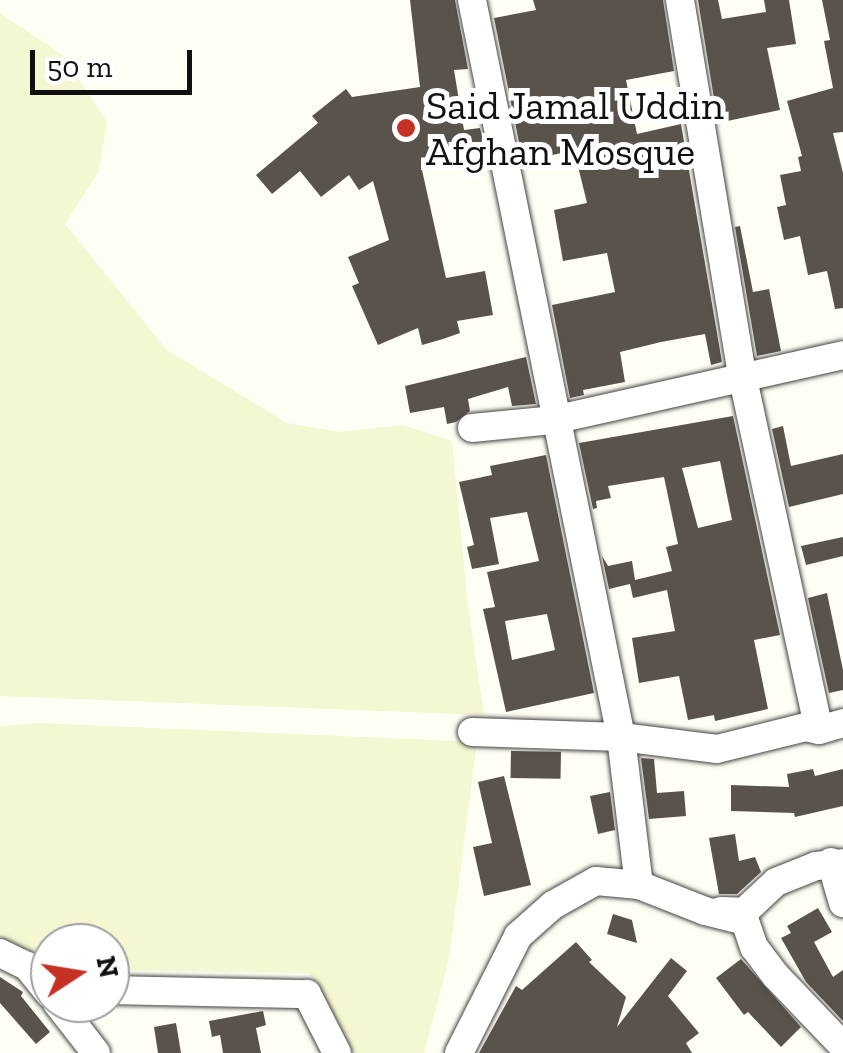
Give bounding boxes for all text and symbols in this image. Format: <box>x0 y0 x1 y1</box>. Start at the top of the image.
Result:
scale bar <box>35 30 198 92</box>
text: 50 m <box>47 49 112 85</box>
place label: Said Jamal Uddin Afghan Mosque <box>426 81 725 175</box>
marker: Said Jamal Uddin Afghan Mosque <box>395 117 417 139</box>
north arrow <box>30 923 130 1023</box>
text: N <box>90 953 126 981</box>

